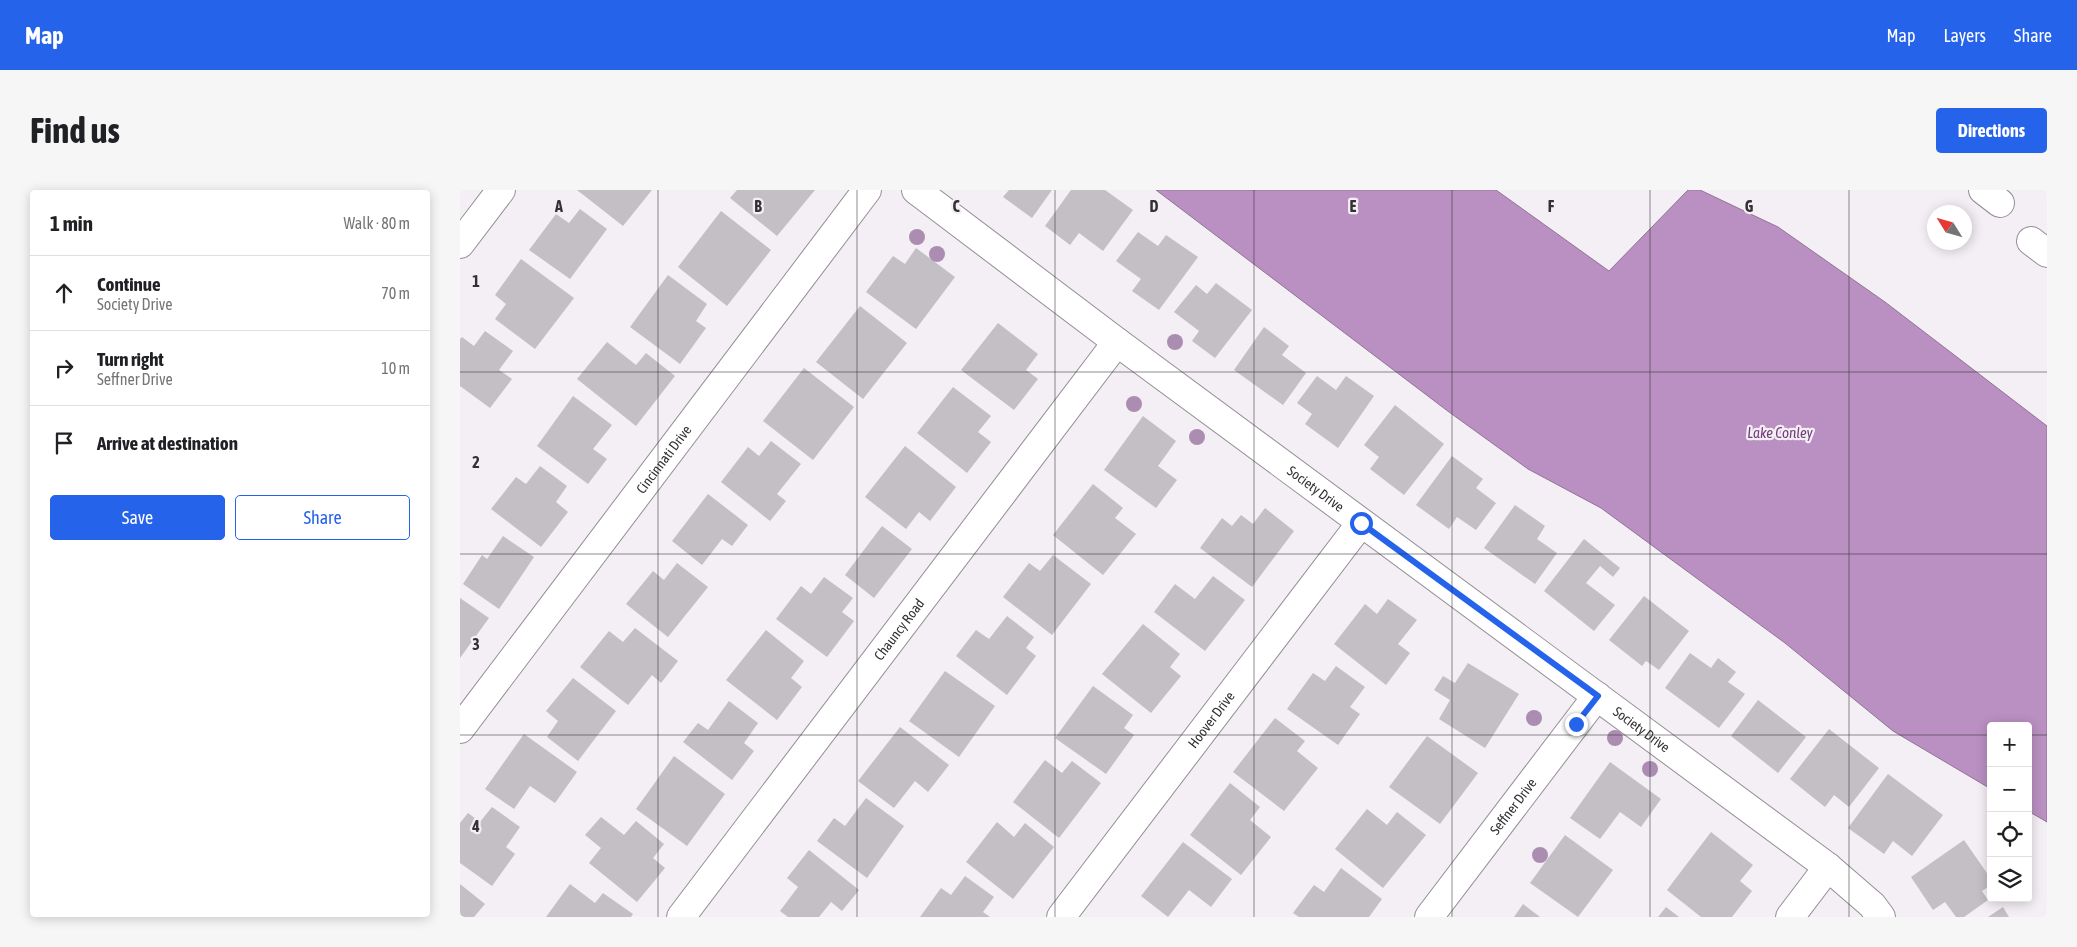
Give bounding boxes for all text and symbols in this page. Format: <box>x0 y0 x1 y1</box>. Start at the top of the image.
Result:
text: Map <box>25 22 64 49</box>
text: Map <box>1886 25 1915 46</box>
text: Layers <box>1943 25 1986 46</box>
text: Share <box>2014 25 2052 46</box>
button: Directions <box>1936 108 2047 153</box>
text: Find us <box>30 110 120 150</box>
text: A <box>554 197 563 215</box>
text: B <box>754 197 762 215</box>
text: C <box>952 197 960 215</box>
text: D <box>1150 197 1159 215</box>
text: E <box>1350 197 1357 215</box>
text: F <box>1548 197 1555 215</box>
text: G <box>1745 197 1754 215</box>
north arrow <box>1927 205 1972 250</box>
text: 1 min <box>50 211 93 235</box>
text: Walk · 80 m <box>344 214 410 232</box>
text: 1 <box>472 272 480 290</box>
text: Continue <box>97 273 161 295</box>
icon: ahead <box>50 279 78 307</box>
text: 70 m <box>381 284 410 302</box>
text: Society Drive <box>97 295 173 313</box>
text: Turn right <box>97 348 164 370</box>
icon: right <box>50 354 78 382</box>
text: 10 m <box>381 359 410 377</box>
text: Seffner Drive <box>97 370 173 388</box>
street label: Cincinnati Drive <box>633 422 695 497</box>
water label: Lake Conley <box>1747 424 1814 441</box>
icon: arrive <box>50 429 78 457</box>
text: Arrive at destination <box>97 432 238 454</box>
text: 2 <box>472 453 480 471</box>
street label: Society Drive <box>1284 463 1347 515</box>
button: Save <box>50 495 225 540</box>
button: Share <box>235 495 410 540</box>
route start <box>1350 512 1373 535</box>
street label: Chauncy Road <box>871 595 927 663</box>
text: 3 <box>472 635 480 653</box>
street label: Hoover Drive <box>1185 688 1238 751</box>
street label: Society Drive <box>1610 703 1673 755</box>
route end <box>1565 713 1588 736</box>
map controls <box>1987 722 2032 902</box>
button: + <box>1987 722 2032 767</box>
button: − <box>1987 767 2032 812</box>
street label: Seffner Drive <box>1487 775 1540 838</box>
button: locate <box>1987 812 2032 857</box>
text: 4 <box>471 817 480 835</box>
button: layers <box>1987 857 2032 902</box>

